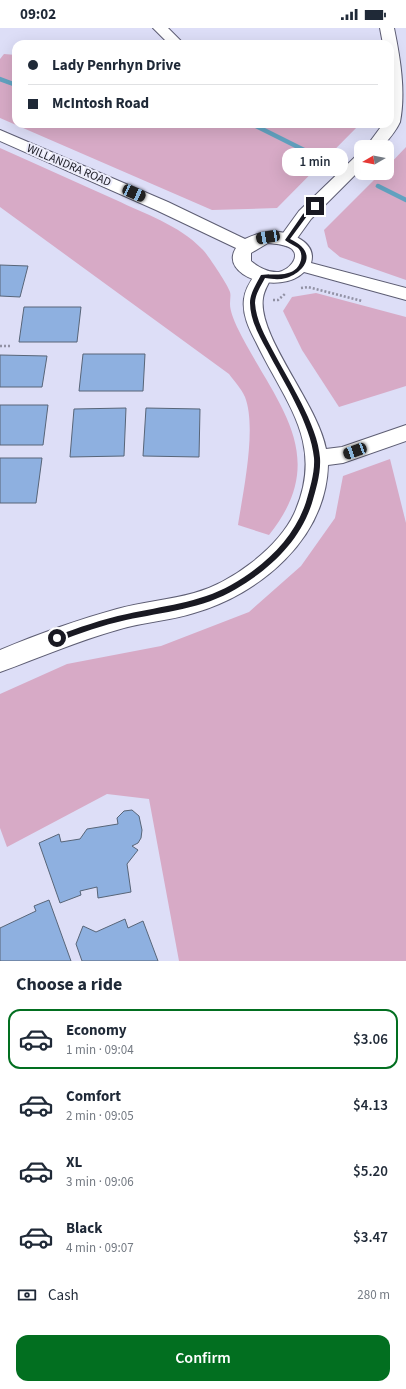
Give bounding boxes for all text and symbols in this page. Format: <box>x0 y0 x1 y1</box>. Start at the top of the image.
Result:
text: 09:02 <box>20 4 56 25</box>
text: Lady Penrhyn Drive <box>52 55 181 76</box>
text: McIntosh Road <box>52 93 149 114</box>
street label: WILLANDRA ROAD <box>24 140 114 191</box>
north arrow <box>354 140 394 180</box>
map controls <box>354 140 394 180</box>
callout: 1 min <box>282 148 348 176</box>
text: 1 min <box>300 153 330 171</box>
car <box>121 183 147 203</box>
route end <box>306 197 324 215</box>
car <box>255 229 281 245</box>
car <box>342 441 368 461</box>
route start <box>48 629 66 647</box>
text: Choose a ride <box>16 972 122 997</box>
text: Economy <box>66 1020 127 1041</box>
icon: car <box>18 1021 54 1057</box>
text: $3.06 <box>353 1029 388 1050</box>
text: 1 min · 09:04 <box>66 1041 134 1059</box>
text: Comfort <box>66 1086 121 1107</box>
icon: car <box>18 1087 54 1123</box>
text: $4.13 <box>353 1095 388 1116</box>
text: 2 min · 09:05 <box>66 1107 134 1125</box>
text: XL <box>66 1152 82 1173</box>
icon: car <box>18 1153 54 1189</box>
text: $5.20 <box>353 1161 388 1182</box>
text: 3 min · 09:06 <box>66 1173 134 1191</box>
text: Black <box>66 1218 103 1239</box>
icon: car <box>18 1219 54 1255</box>
text: $3.47 <box>353 1227 388 1248</box>
text: 4 min · 09:07 <box>66 1239 134 1257</box>
icon: cash <box>16 1284 38 1306</box>
text: Cash <box>48 1285 79 1306</box>
text: 280 m <box>357 1286 390 1304</box>
button: Confirm <box>16 1335 390 1381</box>

